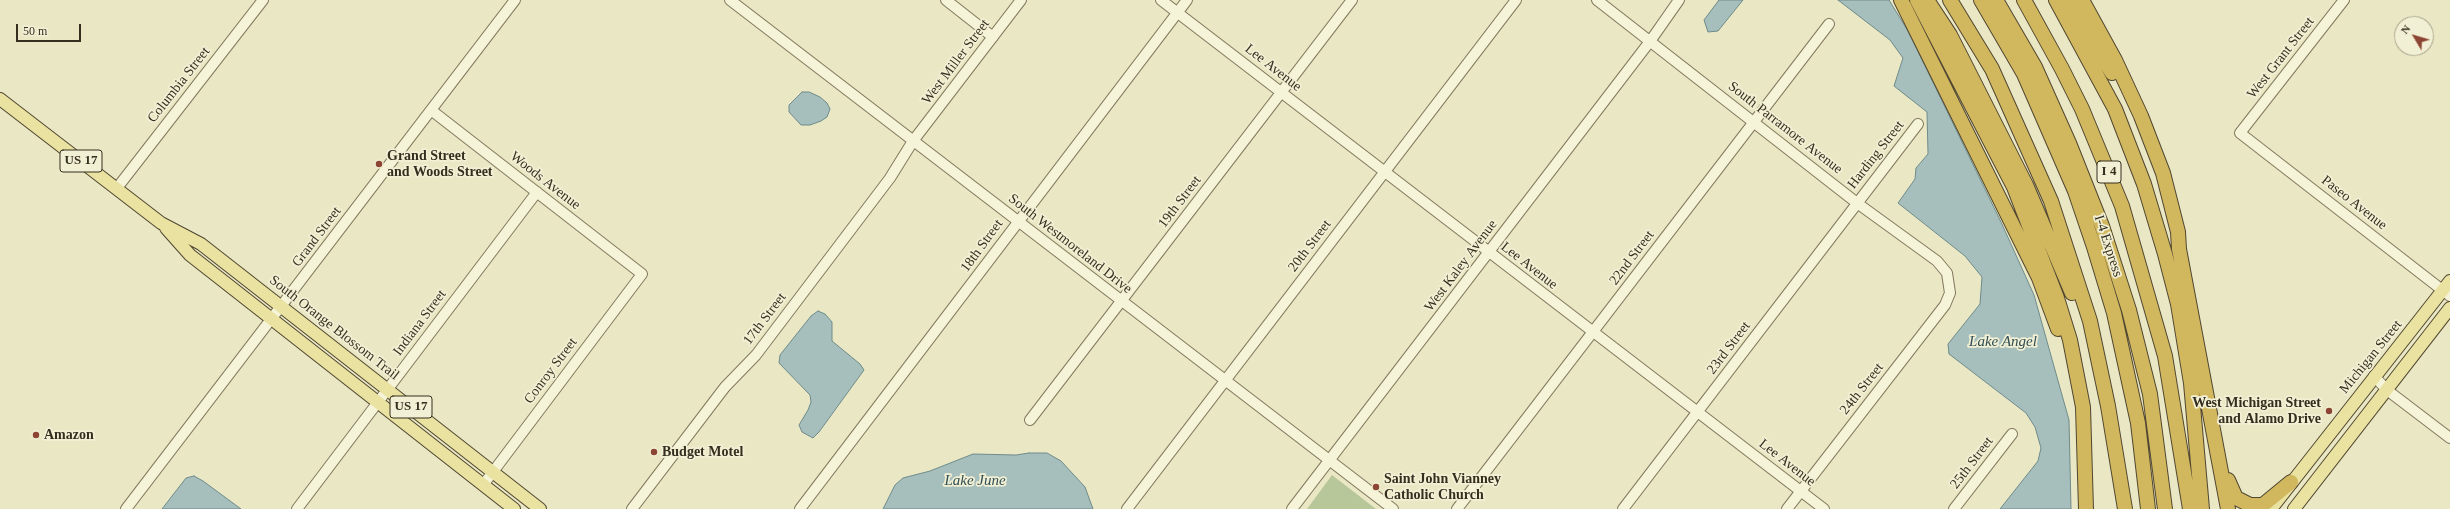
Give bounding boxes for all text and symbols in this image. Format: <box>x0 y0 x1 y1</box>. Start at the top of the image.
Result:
street label: West Grant Street <box>2244 14 2318 102</box>
scale bar <box>18 16 83 42</box>
street label: West Miller Street <box>919 16 993 108</box>
north arrow <box>2394 16 2434 56</box>
text: N <box>2398 22 2413 36</box>
text: 50 m <box>23 24 47 38</box>
street label: Lee Avenue <box>1241 41 1305 95</box>
street label: Columbia Street <box>144 44 214 126</box>
street label: South Parramore Avenue <box>1724 78 1846 178</box>
street label: Harding Street <box>1844 118 1908 192</box>
place label: Grand Street and Woods Street <box>387 148 493 180</box>
street label: Woods Avenue <box>507 148 583 214</box>
road number: US 17 <box>60 150 102 172</box>
marker: Grand Street and Woods Street <box>374 159 384 169</box>
road number: I 4 <box>2097 161 2121 183</box>
street label: Paseo Avenue <box>2318 172 2390 234</box>
street label: 19th Street <box>1155 173 1205 231</box>
street label: South Westmoreland Drive <box>1005 191 1135 297</box>
street label: Grand Street <box>289 204 345 270</box>
street label: I-4 Express <box>2090 213 2126 279</box>
street label: 18th Street <box>957 216 1007 276</box>
street label: 20th Street <box>1285 217 1335 275</box>
street label: West Kaley Avenue <box>1421 217 1501 315</box>
street label: 22nd Street <box>1606 227 1658 289</box>
street label: Lee Avenue <box>1497 239 1561 293</box>
street label: South Orange Blossom Trail <box>266 272 402 384</box>
street label: Indiana Street <box>390 287 450 359</box>
street label: 17th Street <box>740 290 790 348</box>
street label: Michigan Street <box>2336 317 2406 397</box>
street label: 23rd Street <box>1704 318 1754 378</box>
water label: Lake Angel <box>1969 333 2037 351</box>
street label: Conroy Street <box>521 335 581 407</box>
street label: 24th Street <box>1837 360 1887 418</box>
place label: West Michigan Street and Alamo Drive <box>2192 395 2321 428</box>
road number: US 17 <box>390 396 432 418</box>
marker: West Michigan Street and Alamo Drive <box>2324 406 2334 416</box>
place label: Amazon <box>44 427 94 443</box>
marker: Amazon <box>31 430 41 440</box>
street label: 25th Street <box>1947 434 1997 492</box>
street label: Lee Avenue <box>1755 436 1819 490</box>
place label: Budget Motel <box>662 444 743 460</box>
marker: Budget Motel <box>649 447 659 457</box>
place label: Saint John Vianney Catholic Church <box>1384 471 1501 504</box>
water label: Lake June <box>944 472 1006 490</box>
marker: Saint John Vianney Catholic Church <box>1371 482 1381 492</box>

